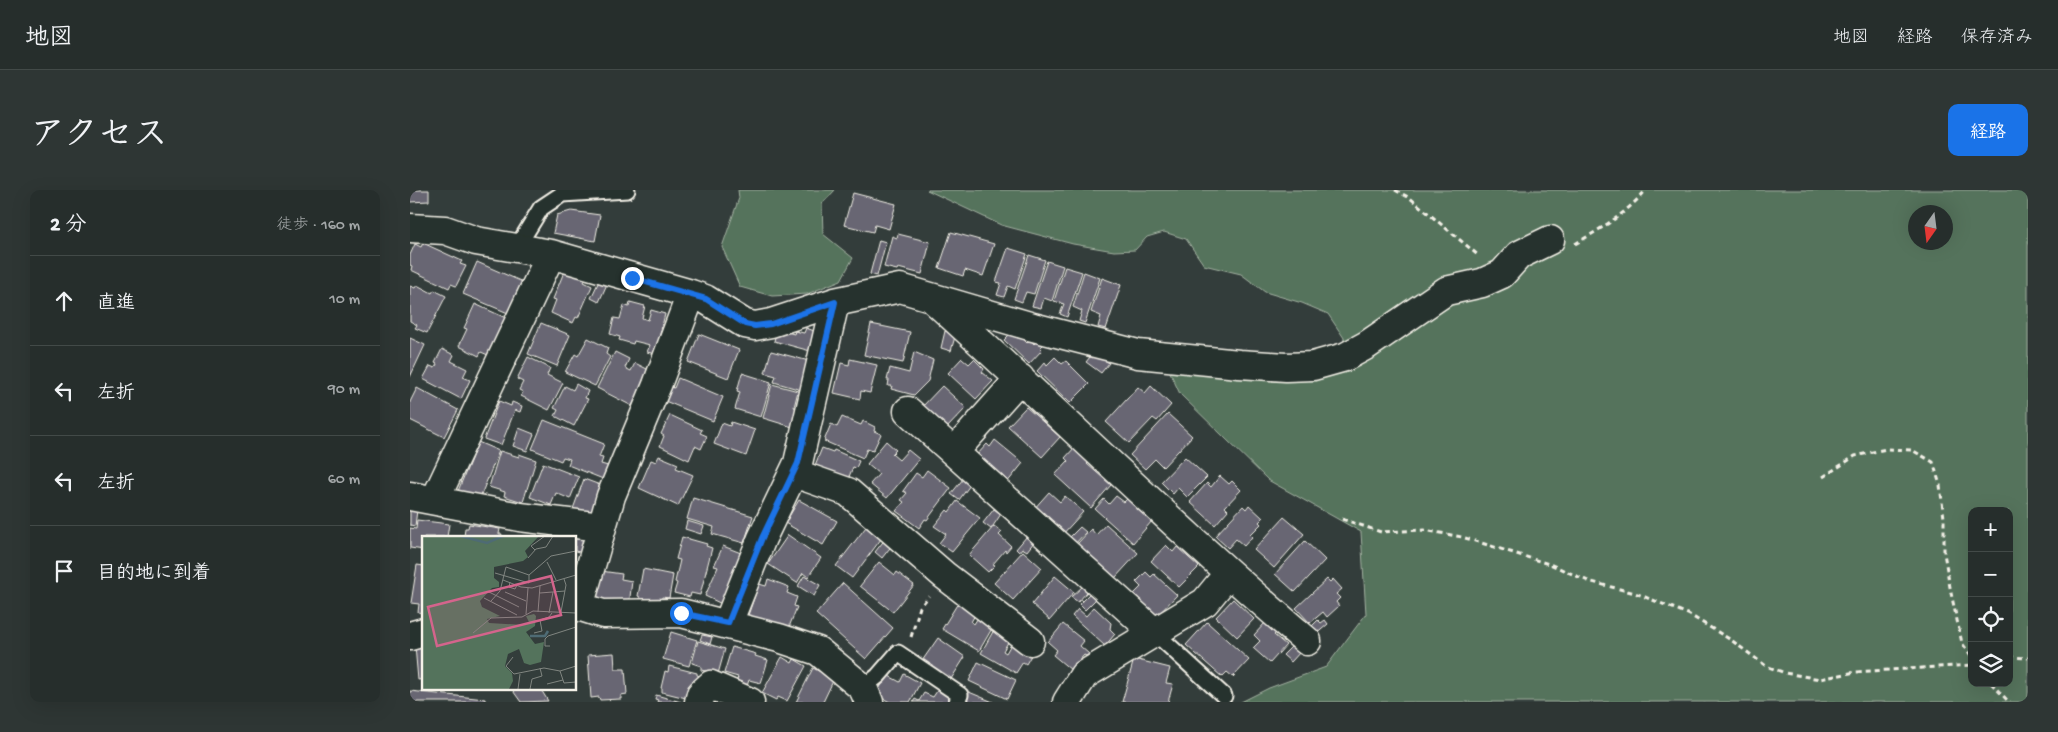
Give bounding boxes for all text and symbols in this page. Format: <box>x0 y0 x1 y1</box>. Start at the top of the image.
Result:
text: 地図 <box>25 25 73 54</box>
text: 地図 <box>1833 28 1869 49</box>
text: 経路 <box>1897 28 1933 49</box>
text: 保存済み <box>1961 28 2033 49</box>
button: 経路 <box>1948 104 2028 156</box>
text: アクセス <box>30 117 168 158</box>
north arrow <box>1908 205 1953 250</box>
text: 2 分 <box>50 214 86 239</box>
text: 徒歩 · 160 m <box>277 217 360 236</box>
route end <box>621 267 644 290</box>
icon: ahead <box>50 287 78 315</box>
text: 10 m <box>329 291 360 310</box>
text: 直進 <box>97 293 135 316</box>
icon: left <box>50 377 78 405</box>
text: 90 m <box>328 381 360 400</box>
text: 左折 <box>97 383 135 406</box>
icon: left <box>50 467 78 495</box>
text: 60 m <box>328 471 360 490</box>
text: 左折 <box>97 473 135 496</box>
map controls <box>1968 507 2013 687</box>
button: + <box>1968 507 2013 552</box>
inset map <box>422 536 576 690</box>
button: − <box>1968 552 2013 597</box>
icon: arrive <box>50 557 78 585</box>
text: 目的地に到着 <box>97 563 211 586</box>
button: locate <box>1968 597 2013 642</box>
route start <box>670 602 693 625</box>
button: layers <box>1968 642 2013 687</box>

